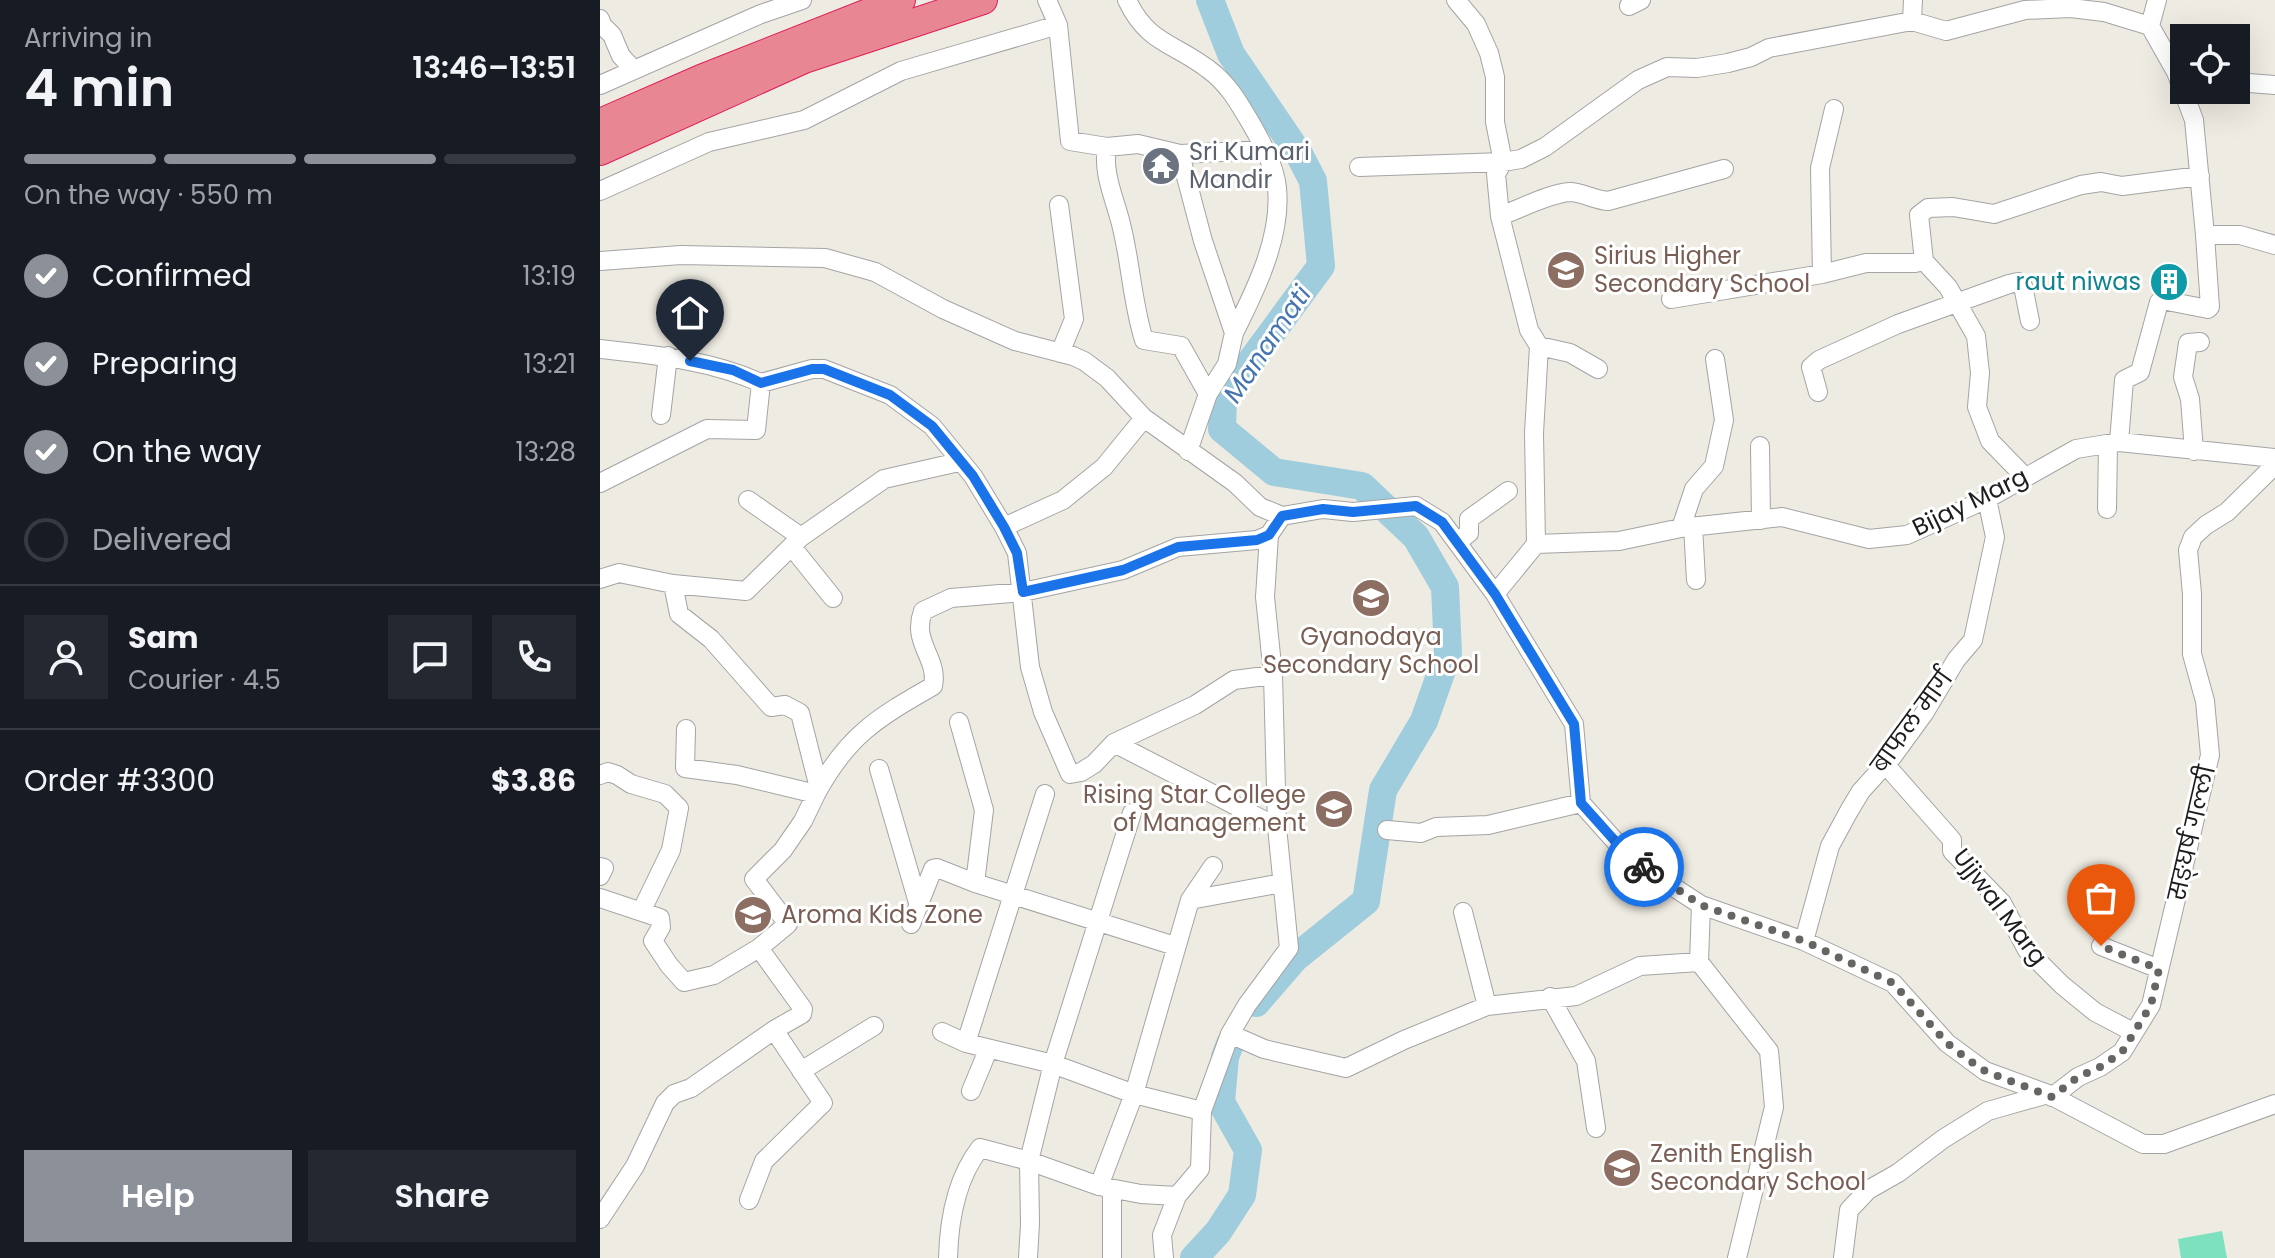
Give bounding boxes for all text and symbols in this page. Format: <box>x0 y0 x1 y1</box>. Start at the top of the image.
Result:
text: Arriving in <box>24 20 153 56</box>
map controls <box>2170 24 2250 104</box>
button: locate <box>2170 24 2250 104</box>
text: 13:46–13:51 <box>412 46 576 89</box>
text: 4 min <box>24 51 174 124</box>
place label: Sri Kumari Mandir <box>1189 135 1310 196</box>
temple icon: Sri Kumari Mandir <box>1140 145 1182 187</box>
text: On the way · 550 m <box>24 177 273 213</box>
place label: Sirius Higher Secondary School <box>1594 239 1810 300</box>
school or university icon: Sirius Higher Secondary School <box>1545 249 1587 291</box>
icon: check <box>24 254 68 298</box>
text: Confirmed <box>92 254 252 297</box>
text: 13:19 <box>522 258 576 294</box>
building icon: raut niwas <box>2148 261 2190 303</box>
place label: raut niwas <box>2016 265 2141 298</box>
water label: Manamati <box>1214 278 1320 410</box>
pin <box>656 279 724 361</box>
icon: home <box>668 291 712 335</box>
icon: check <box>24 342 68 386</box>
text: Preparing <box>92 342 238 385</box>
text: 13:21 <box>524 346 576 382</box>
icon: check <box>24 430 68 474</box>
text: On the way <box>92 430 261 473</box>
text: 13:28 <box>515 434 576 470</box>
street label: Bijay Marg <box>1906 459 2033 544</box>
text: Delivered <box>92 518 232 561</box>
school or university icon: Gyanodaya Secondary School <box>1350 577 1392 619</box>
button: person <box>24 615 108 699</box>
button: chat <box>388 615 472 699</box>
button: phone <box>492 615 576 699</box>
text: Sam <box>128 616 199 659</box>
place label: Gyanodaya Secondary School <box>1263 620 1479 681</box>
street label: बाफल मार्ग <box>1863 661 1962 780</box>
text: Courier · 4.5 <box>128 662 281 698</box>
text: Order #3300 <box>24 759 215 802</box>
text: $3.86 <box>491 759 576 802</box>
street label: सङ्घर्ष गल्ली <box>2160 761 2223 905</box>
place label: Rising Star College of Management <box>1083 778 1306 839</box>
school or university icon: Rising Star College of Management <box>1313 788 1355 830</box>
courier <box>1604 827 1684 907</box>
street label: Ujjwal Marg <box>1946 842 2055 972</box>
icon: bike <box>1622 845 1666 889</box>
pin <box>2067 864 2135 946</box>
icon: bag <box>2079 876 2123 920</box>
school or university icon: Aroma Kids Zone <box>732 894 774 936</box>
place label: Aroma Kids Zone <box>781 898 983 931</box>
place label: Zenith English Secondary School <box>1650 1137 1866 1198</box>
school or university icon: Zenith English Secondary School <box>1601 1147 1643 1189</box>
button: Help <box>24 1150 292 1242</box>
button: Share <box>308 1150 576 1242</box>

